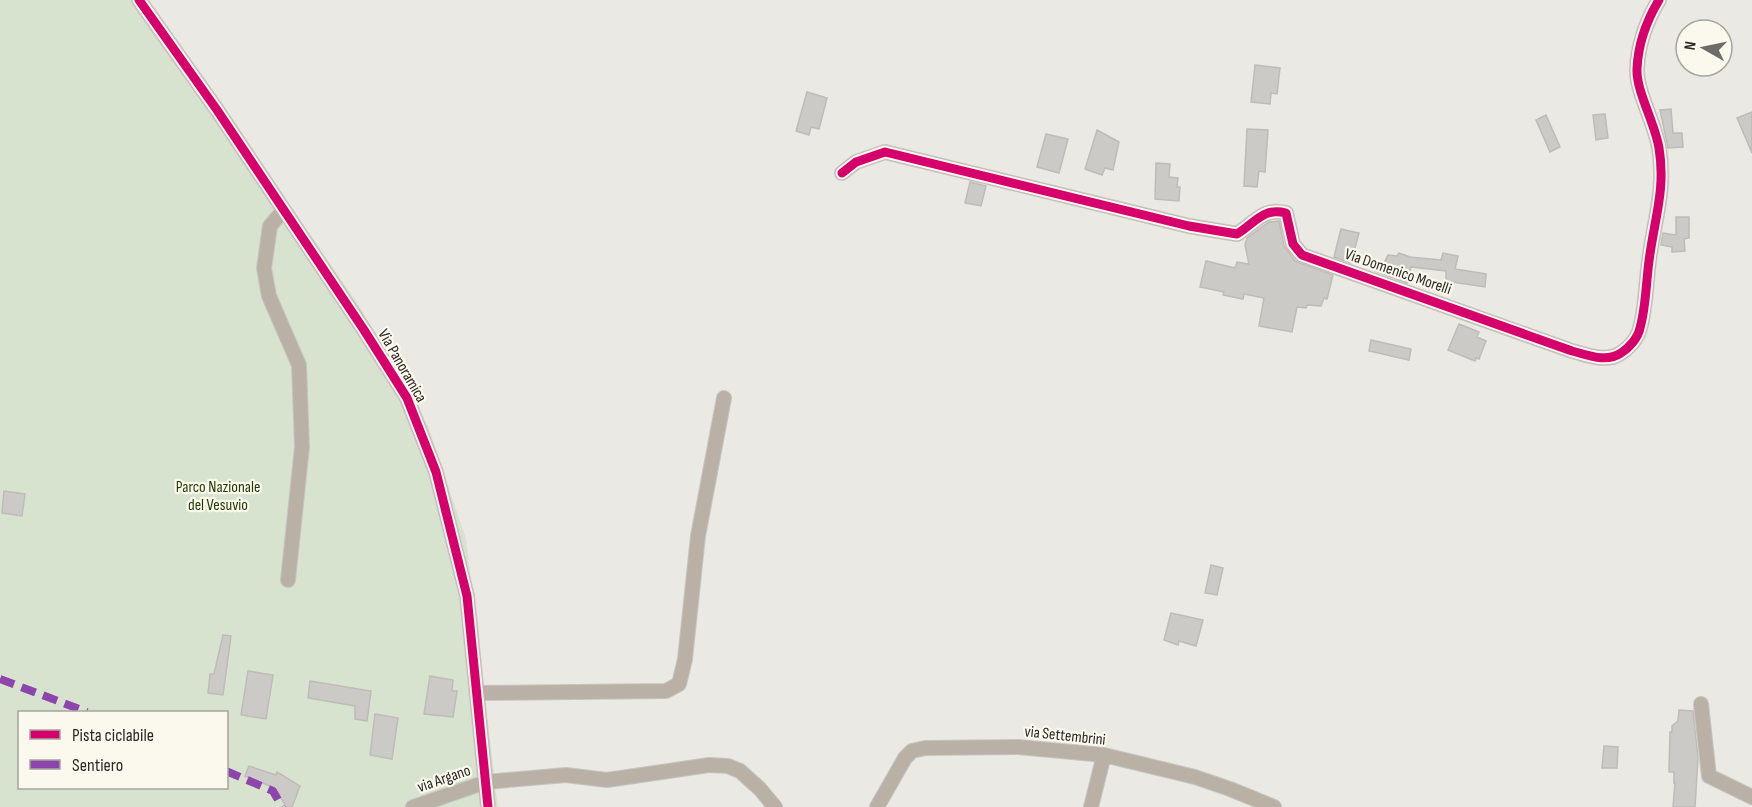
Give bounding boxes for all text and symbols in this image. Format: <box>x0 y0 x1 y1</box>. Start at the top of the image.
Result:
north arrow <box>1674 18 1734 78</box>
text: N <box>1681 40 1701 52</box>
street label: Via Domenico Morelli <box>1342 245 1454 299</box>
street label: Via Panoramica <box>373 326 431 406</box>
park label: Parco Nazionale del Vesuvio <box>176 478 260 515</box>
legend <box>18 711 228 789</box>
street label: via Settembrini <box>1023 722 1107 750</box>
text: Pista ciclabile <box>72 725 154 746</box>
text: Sentiero <box>72 755 123 776</box>
street label: via Argano <box>415 761 473 797</box>

